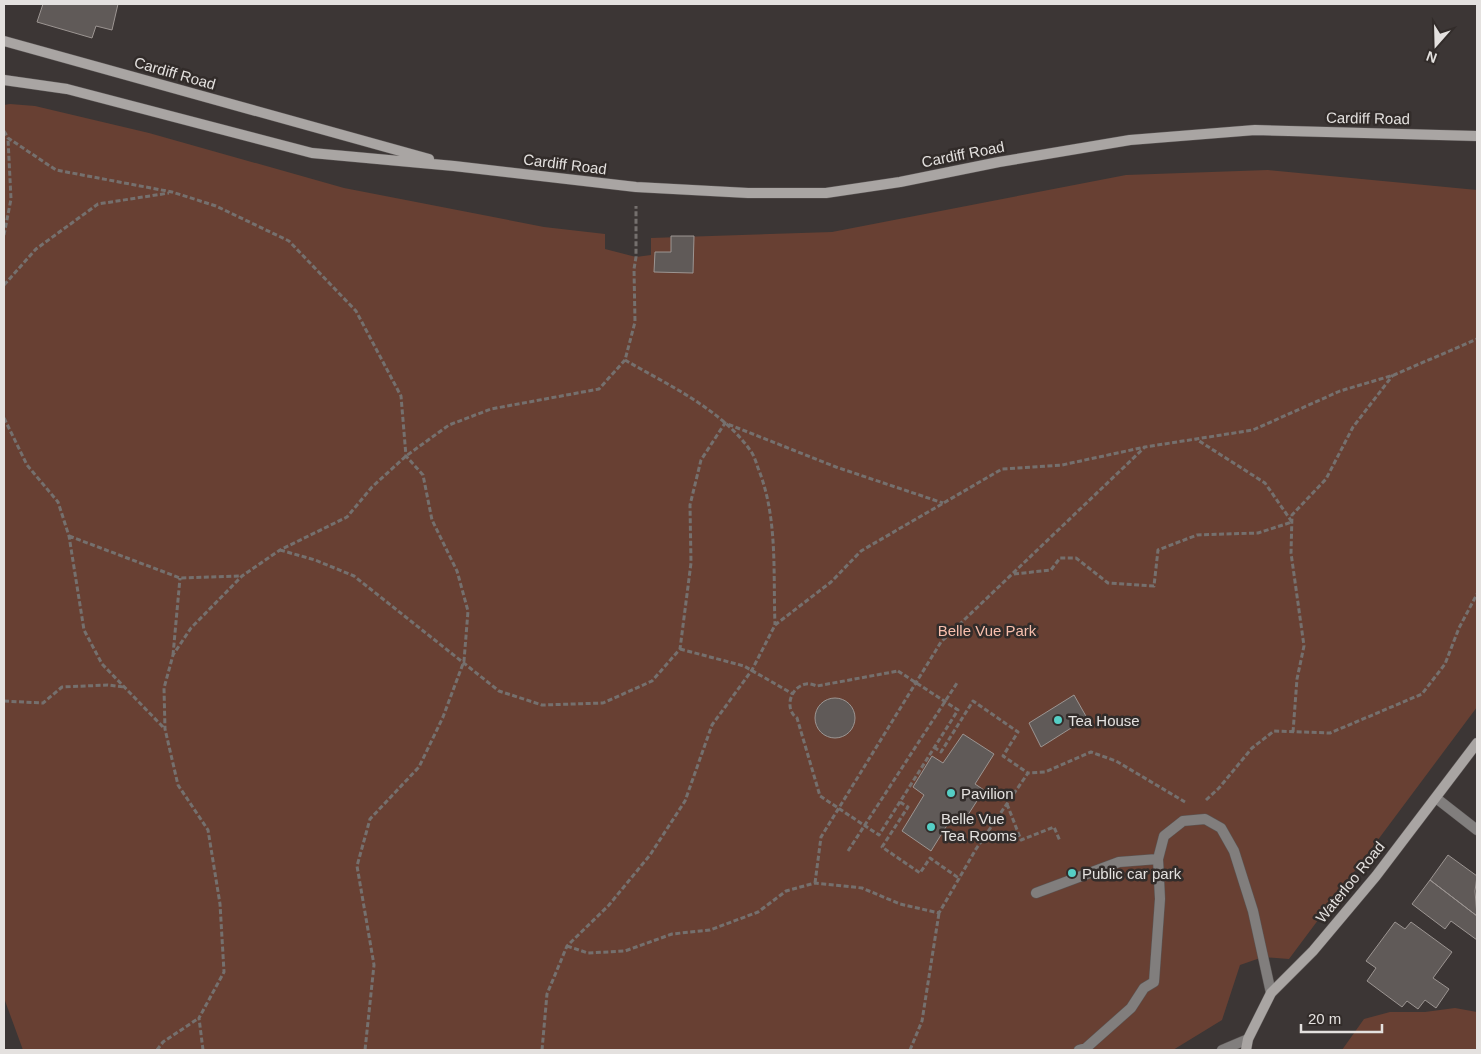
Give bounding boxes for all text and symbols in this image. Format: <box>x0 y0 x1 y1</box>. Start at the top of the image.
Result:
north arrow <box>1411 20 1461 70</box>
text: N <box>1424 48 1439 66</box>
street label: Cardiff Road <box>132 53 218 93</box>
street label: Cardiff Road <box>1326 109 1410 127</box>
street label: Cardiff Road <box>920 138 1006 170</box>
street label: Cardiff Road <box>522 150 608 178</box>
park label: Belle Vue Park <box>938 622 1037 639</box>
place label: Tea House <box>1068 712 1140 729</box>
marker: Tea House <box>1052 714 1064 726</box>
place label: Pavilion <box>961 785 1014 802</box>
marker: Pavilion <box>945 787 957 799</box>
place label: Belle Vue Tea Rooms <box>941 810 1017 844</box>
marker: Belle Vue Tea Rooms <box>925 821 937 833</box>
street label: Waterloo Road <box>1312 838 1388 926</box>
place label: Public car park <box>1082 865 1182 882</box>
marker: Public car park <box>1066 867 1078 879</box>
scale bar <box>1301 1002 1382 1034</box>
text: 20 m <box>1308 1010 1341 1027</box>

